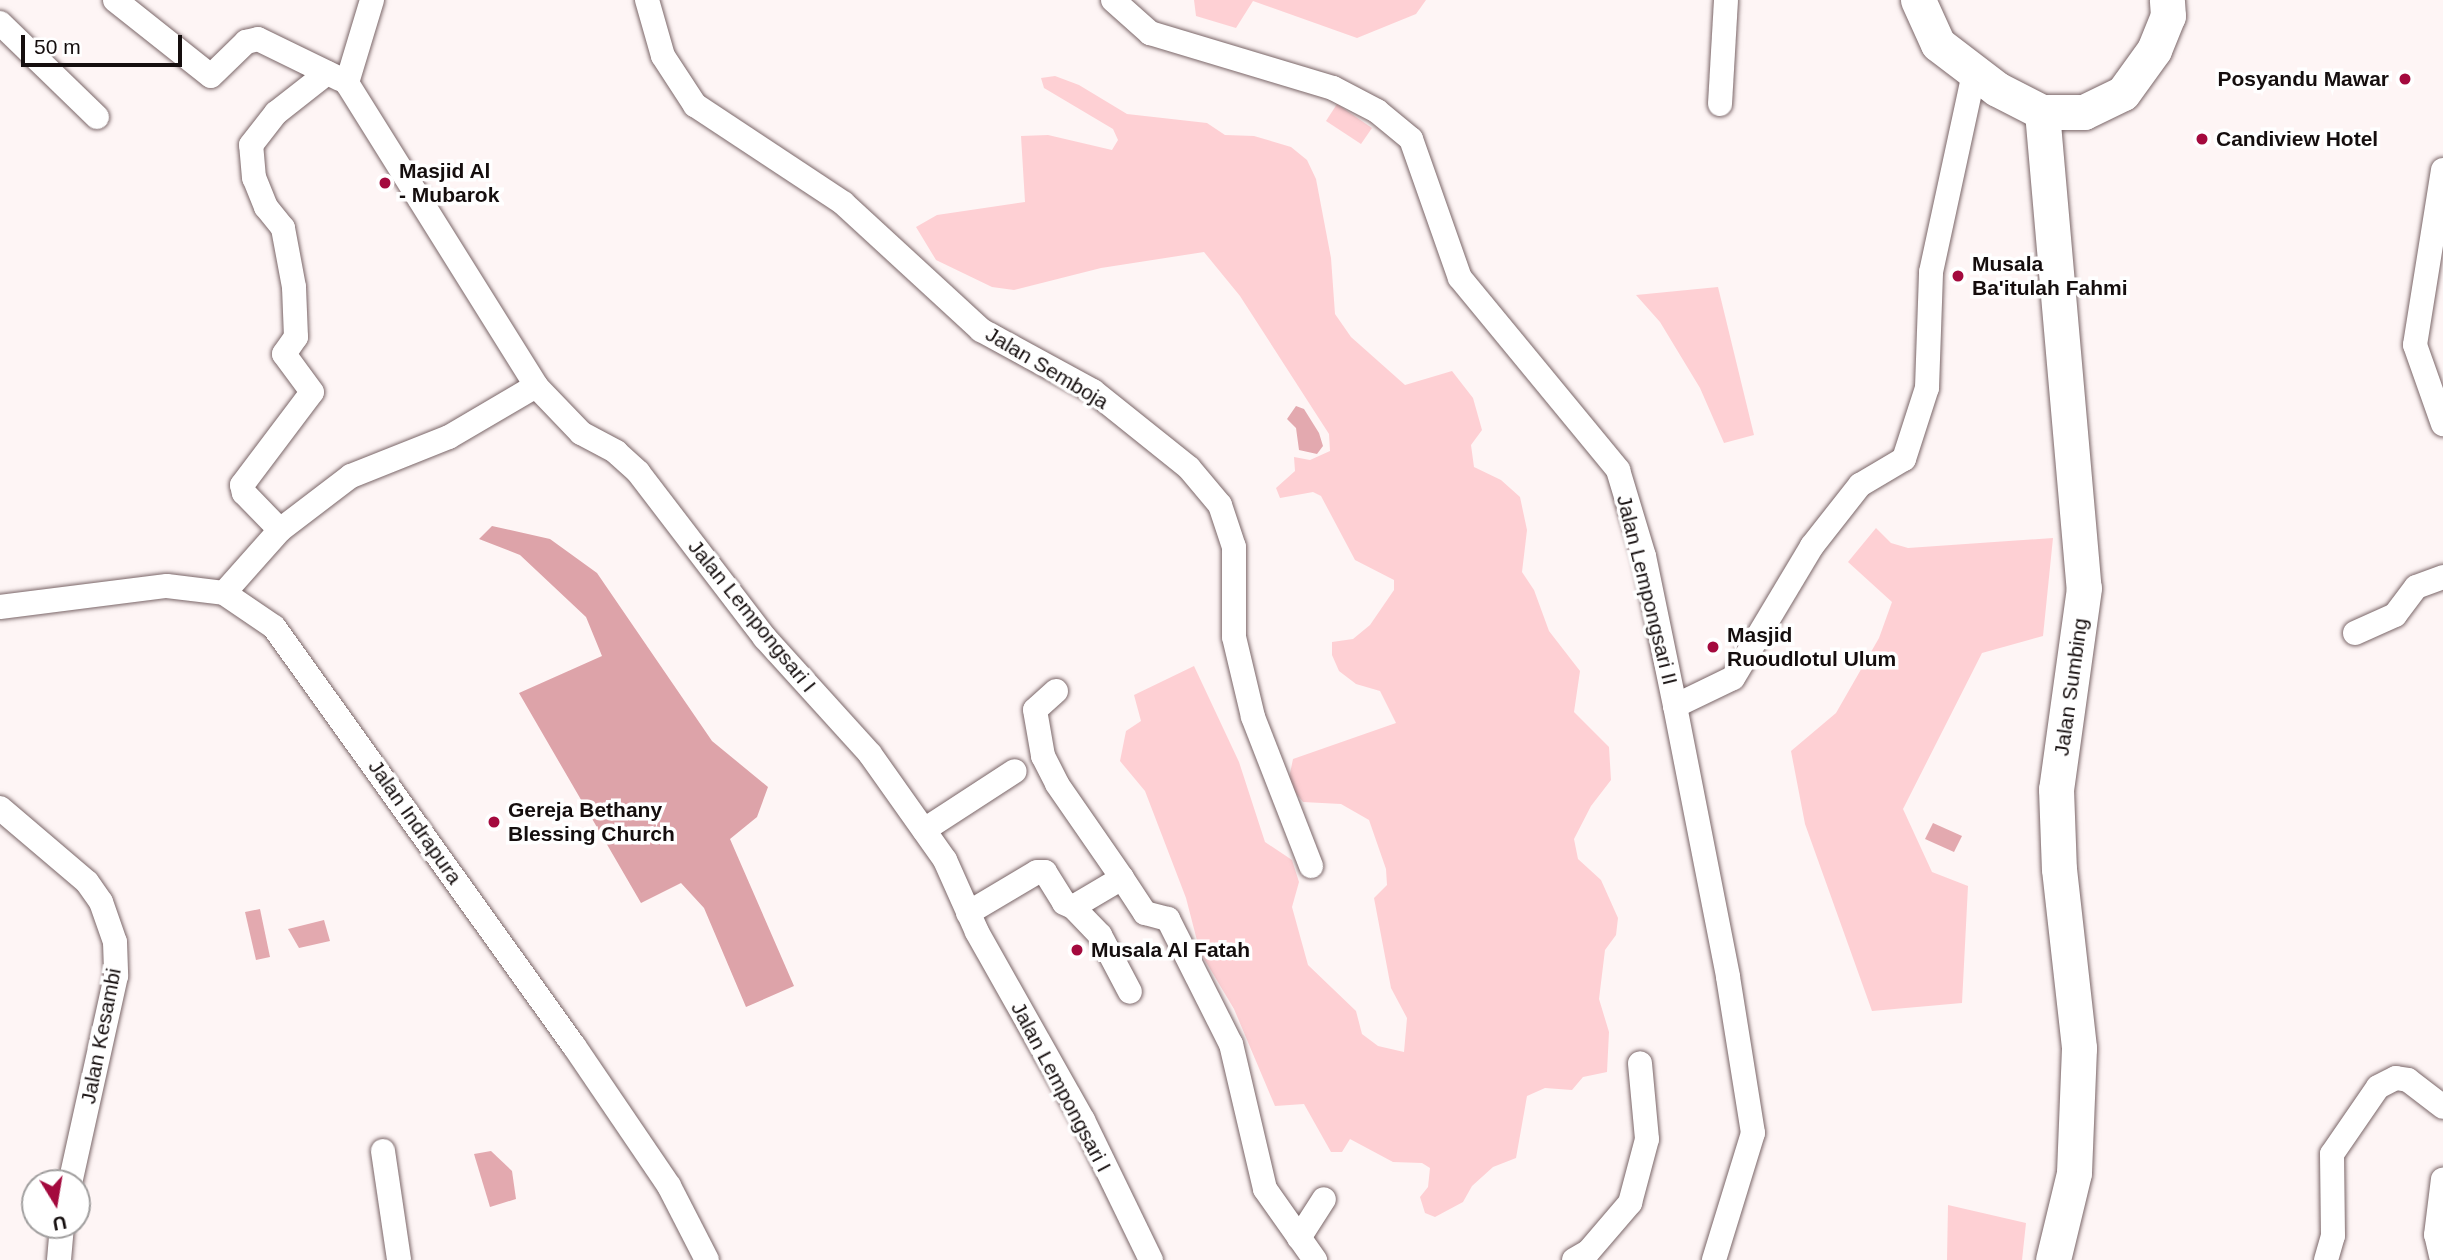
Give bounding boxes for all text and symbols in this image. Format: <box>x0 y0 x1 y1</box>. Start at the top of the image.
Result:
scale bar <box>24 21 186 65</box>
text: 50 m <box>34 35 81 58</box>
place label: Posyandu Mawar <box>2217 66 2389 92</box>
marker: Posyandu Mawar <box>2395 69 2415 89</box>
place label: Candiview Hotel <box>2216 126 2378 152</box>
marker: Candiview Hotel <box>2194 131 2210 147</box>
place label: Masjid Al - Mubarok <box>399 158 499 208</box>
marker: Masjid Al - Mubarok <box>377 175 393 191</box>
place label: Musala Ba'itulah Fahmi <box>1972 251 2128 301</box>
marker: Musala Ba'itulah Fahmi <box>1950 268 1966 284</box>
street label: Jalan Semboja <box>981 321 1113 415</box>
street label: Jalan Lempongsari II <box>1611 492 1683 688</box>
street label: Jalan Lempongsari I <box>683 535 821 697</box>
street label: Jalan Sumbing <box>2049 616 2093 758</box>
place label: Masjid Ruoudlotul Ulum <box>1727 622 1896 672</box>
marker: Masjid Ruoudlotul Ulum <box>1705 639 1721 655</box>
street label: Jalan Indrapura <box>363 755 467 889</box>
place label: Gereja Bethany Blessing Church <box>508 797 675 847</box>
marker: Gereja Bethany Blessing Church <box>486 814 502 830</box>
place label: Musala Al Fatah <box>1091 937 1251 963</box>
marker: Musala Al Fatah <box>1069 942 1085 958</box>
street label: Jalan Kesambi <box>75 966 127 1106</box>
street label: Jalan Lempongsari I <box>1005 998 1117 1176</box>
north arrow <box>21 1169 91 1239</box>
text: U <box>51 1212 68 1235</box>

